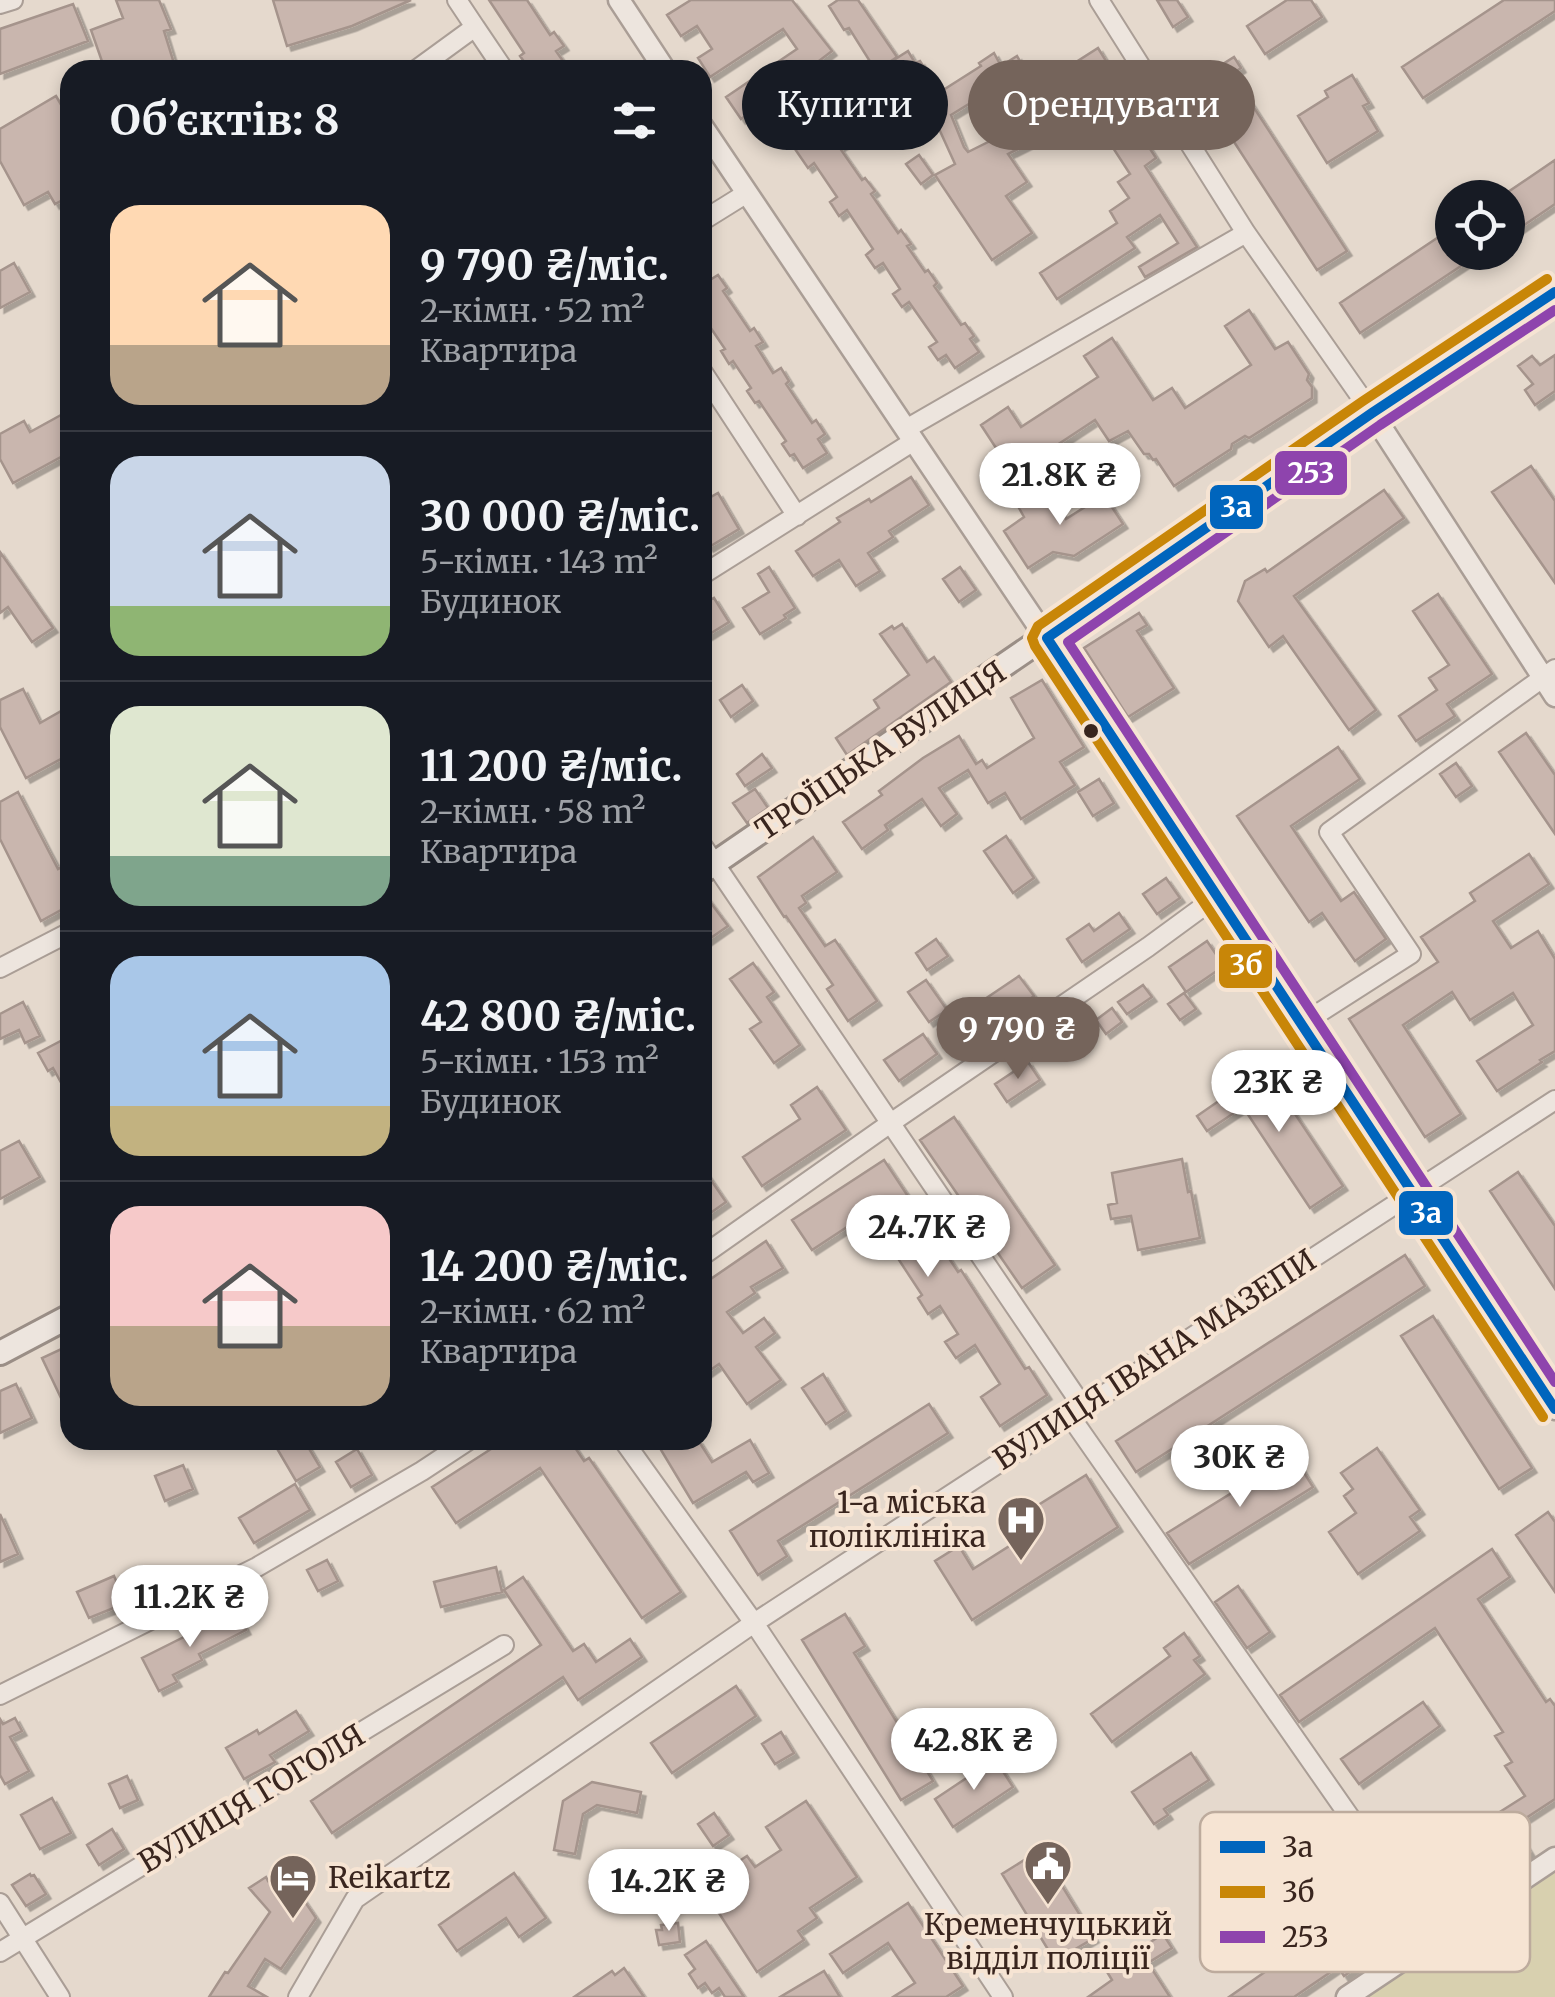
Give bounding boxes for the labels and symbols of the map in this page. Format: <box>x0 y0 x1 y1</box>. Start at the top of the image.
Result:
pin: 21.8K ₴ <box>968 443 1152 528</box>
line badge: 253 <box>1273 449 1349 497</box>
text: 253 <box>1287 455 1335 491</box>
line badge: 3а <box>1208 483 1265 531</box>
text: 3а <box>1220 489 1252 525</box>
street label: ТРОЇЦЬКА ВУЛИЦЯ <box>748 652 1013 848</box>
unlabelled marker <box>1081 721 1101 741</box>
line badge: 3б <box>1217 942 1274 990</box>
text: 3б <box>1230 947 1262 983</box>
pin: 9 790 ₴ <box>926 997 1110 1082</box>
pin: 23K ₴ <box>1209 1050 1349 1135</box>
line badge: 3а <box>1397 1189 1455 1237</box>
pin: 24.7K ₴ <box>836 1195 1020 1280</box>
text: 3а <box>1410 1195 1442 1231</box>
street label: ВУЛИЦЯ ІВАНА МАЗЕПИ <box>986 1241 1323 1478</box>
pin: 30K ₴ <box>1170 1425 1310 1510</box>
place label: 1-а міська поліклініка <box>809 1483 986 1555</box>
hospital icon: 1-а міська поліклініка <box>995 1494 1047 1562</box>
pin: 11.2K ₴ <box>98 1565 282 1650</box>
pin: 42.8K ₴ <box>882 1708 1066 1793</box>
street label: ВУЛИЦЯ ГОГОЛЯ <box>131 1716 372 1881</box>
legend <box>1200 1812 1530 1972</box>
text: 3а <box>1282 1829 1313 1865</box>
public building icon: Кременчуцький відділ поліції <box>1022 1838 1074 1906</box>
pin: 14.2K ₴ <box>577 1849 761 1934</box>
hotel icon: Reikartz <box>267 1852 319 1920</box>
place label: Reikartz <box>328 1858 451 1896</box>
text: 3б <box>1282 1874 1314 1910</box>
place label: Кременчуцький відділ поліції <box>924 1905 1172 1977</box>
text: 253 <box>1282 1919 1329 1955</box>

